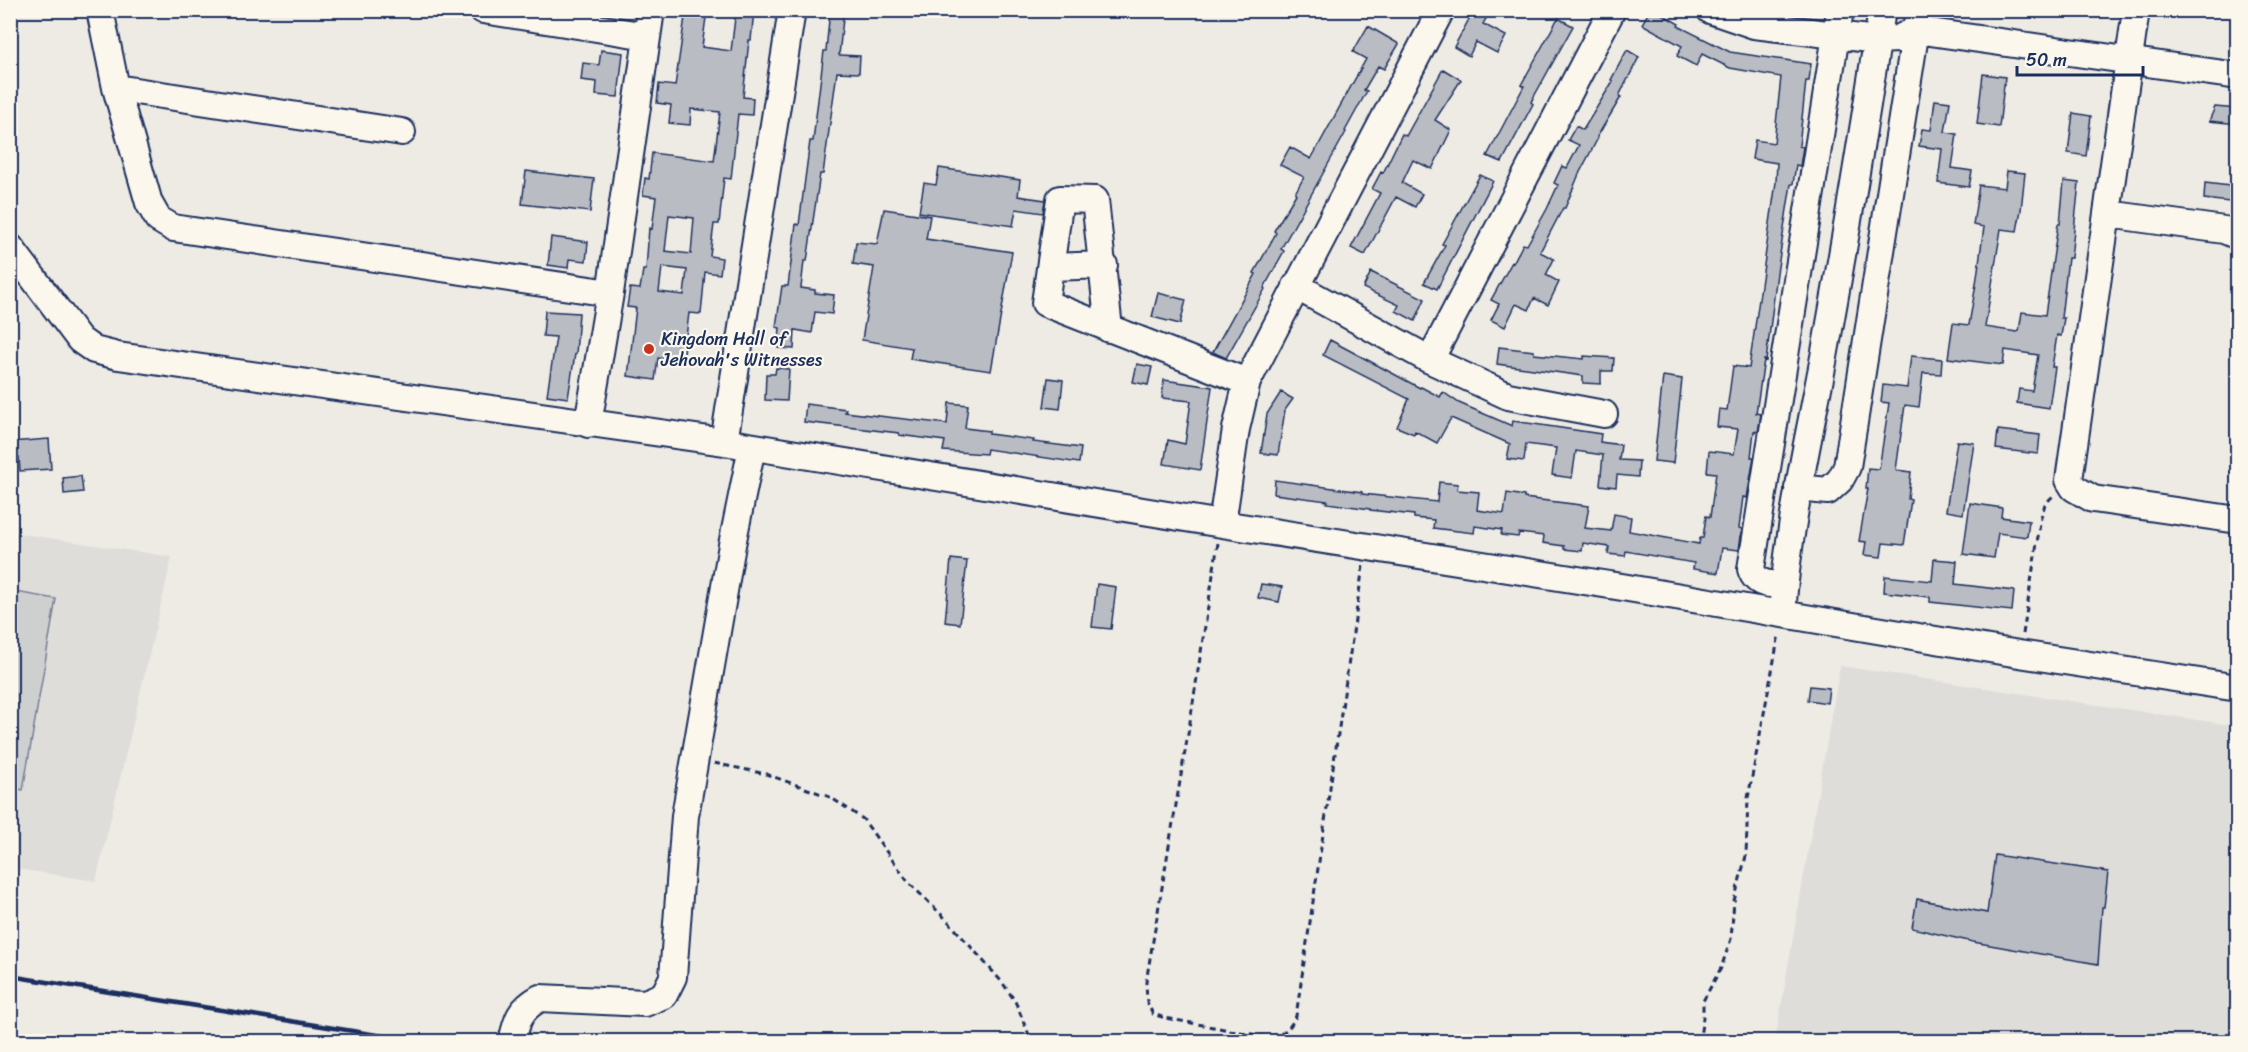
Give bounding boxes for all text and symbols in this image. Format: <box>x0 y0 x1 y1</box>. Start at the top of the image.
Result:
scale bar <box>2017 39 2143 77</box>
text: 50 m <box>2026 44 2067 76</box>
place label: Kingdom Hall of Jehovah's Witnesses <box>660 323 823 376</box>
marker: Kingdom Hall of Jehovah's Witnesses <box>642 342 656 356</box>

